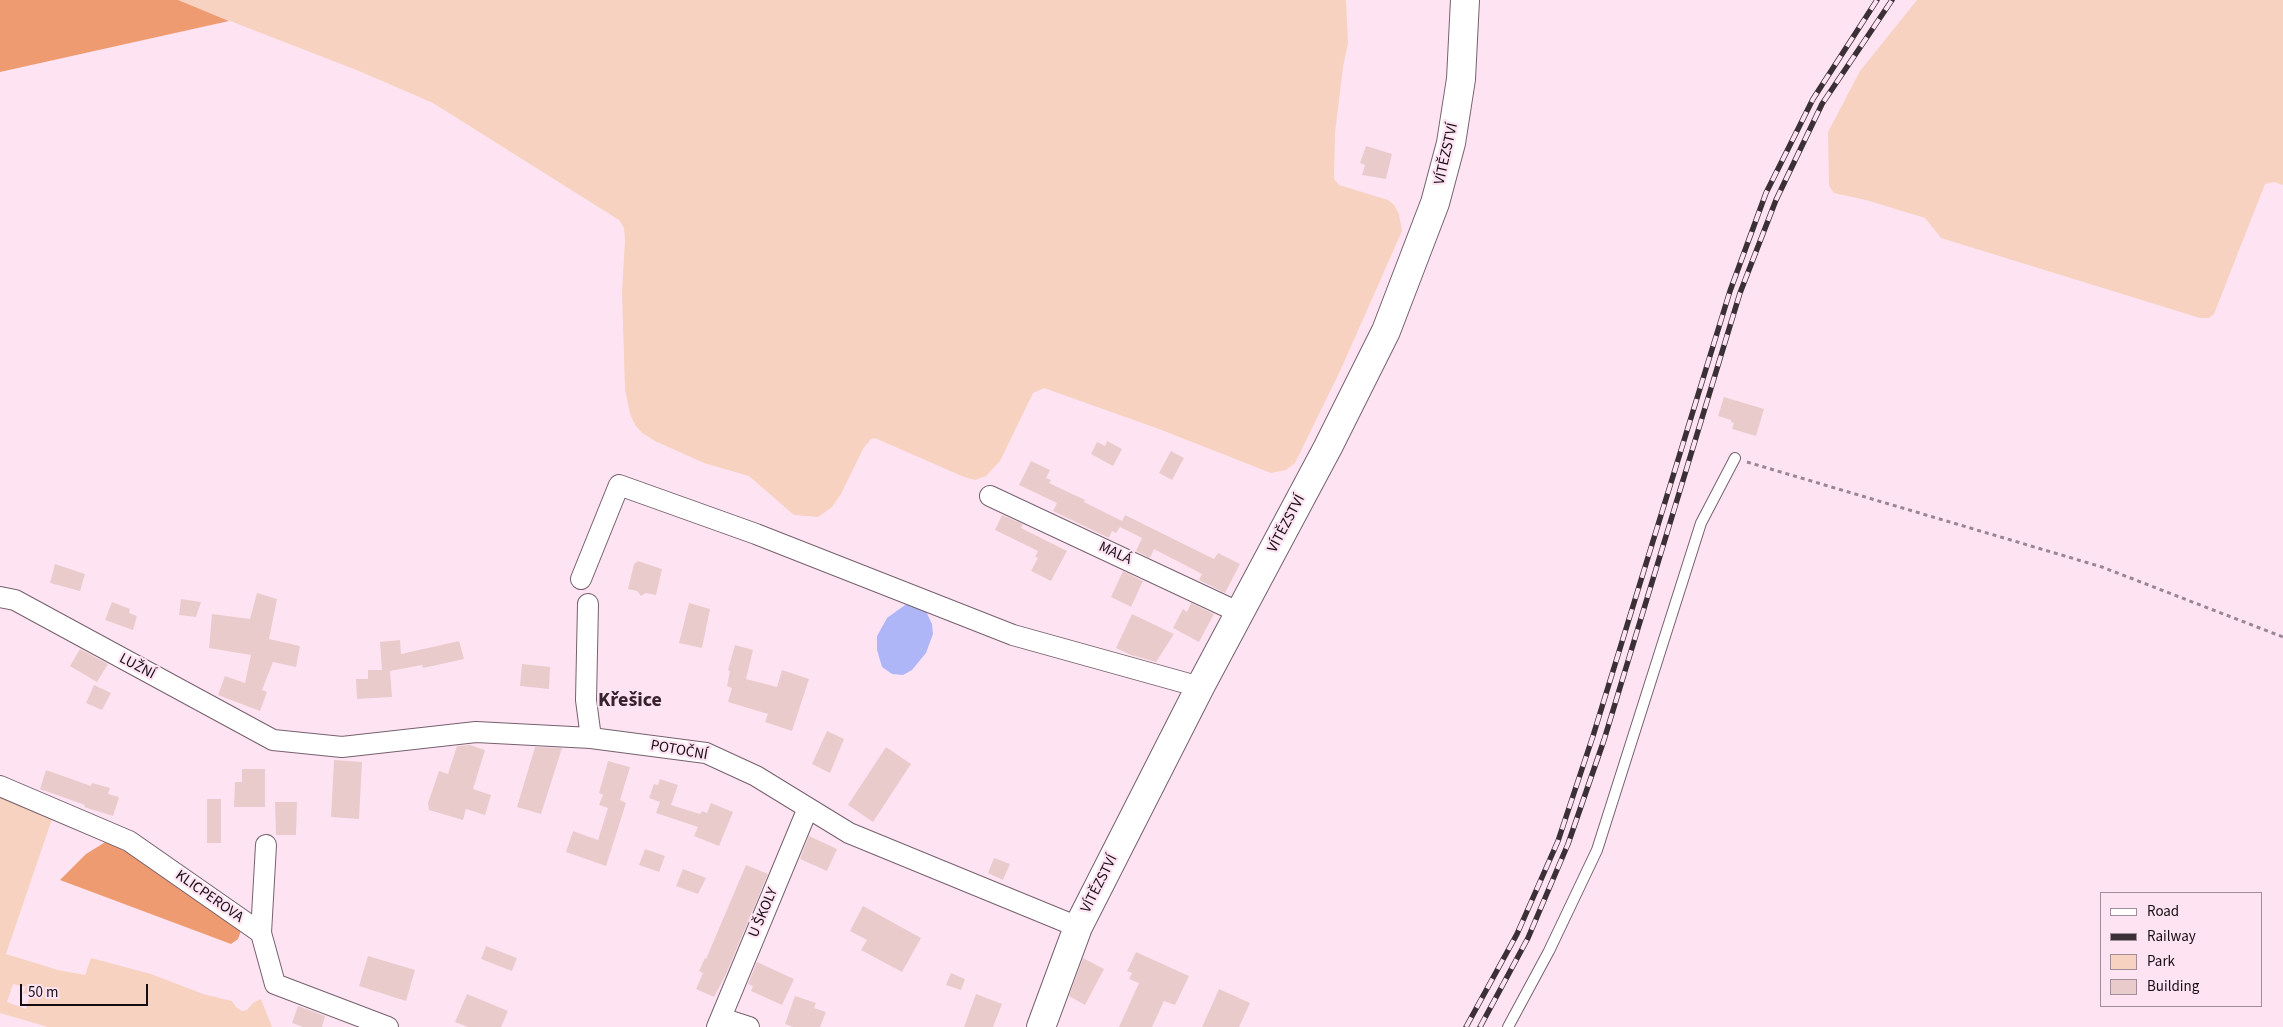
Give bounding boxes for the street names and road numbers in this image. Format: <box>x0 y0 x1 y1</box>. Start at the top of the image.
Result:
street label: VÍTĚZSTVÍ <box>1431 121 1463 187</box>
street label: VÍTĚZSTVÍ <box>1264 492 1310 556</box>
street label: MALÁ <box>1096 539 1134 569</box>
street label: LUŽNÍ <box>116 650 158 684</box>
street label: POTOČNÍ <box>649 737 709 765</box>
street label: VÍTĚZSTVÍ <box>1078 852 1122 916</box>
street label: KLICPEROVA <box>172 867 246 927</box>
street label: U ŠKOLY <box>745 885 783 941</box>

